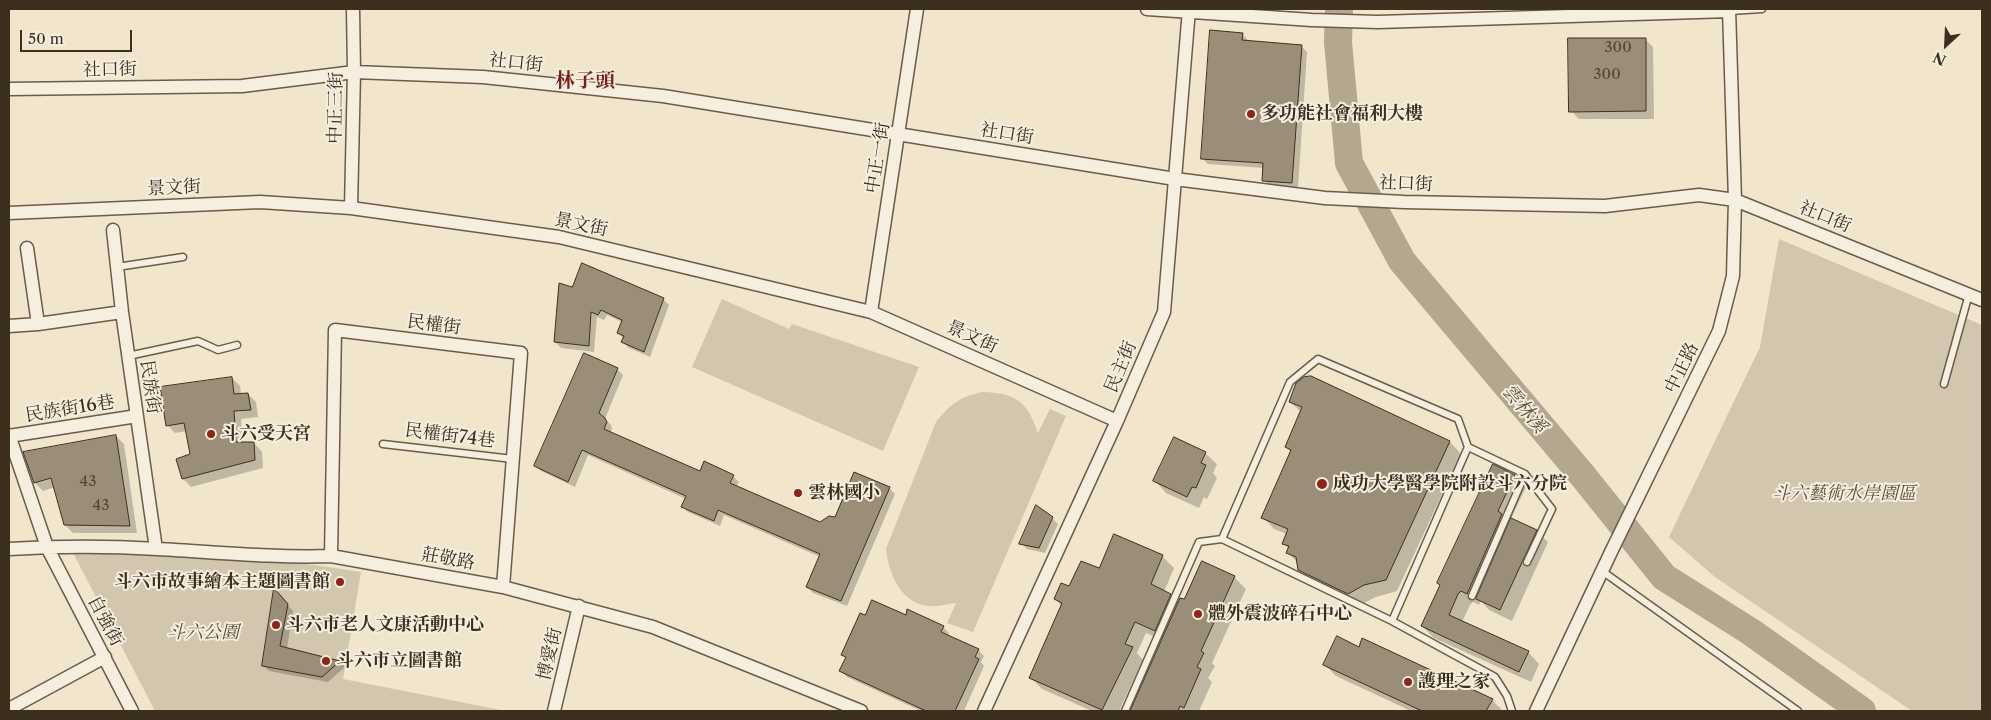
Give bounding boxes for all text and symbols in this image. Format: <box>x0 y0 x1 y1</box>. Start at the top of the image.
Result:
scale bar <box>22 20 135 52</box>
north arrow <box>1921 20 1971 70</box>
text: 50 m <box>28 29 64 48</box>
house number: 300 <box>1604 39 1632 57</box>
text: N <box>1930 48 1949 69</box>
street label: 社口街 <box>488 49 544 77</box>
street label: 社口街 <box>83 59 137 81</box>
house number: 300 <box>1593 66 1621 84</box>
district label: 林子頭 <box>555 69 615 93</box>
street label: 中正三街 <box>325 72 347 144</box>
place label: 多功能社會福利大樓 <box>1261 103 1423 125</box>
marker: 多功能社會福利大樓 <box>1245 108 1257 120</box>
street label: 社口街 <box>979 119 1035 149</box>
street label: 中正一街 <box>862 121 894 195</box>
street label: 社口街 <box>1379 172 1433 196</box>
street label: 景文街 <box>147 176 201 200</box>
street label: 社口街 <box>1796 197 1854 237</box>
street label: 景文街 <box>552 209 610 241</box>
street label: 民權街 <box>406 311 462 339</box>
street label: 景文街 <box>943 316 1001 358</box>
street label: 民主街 <box>1101 338 1141 396</box>
street label: 中正路 <box>1660 339 1704 397</box>
street label: 民族街 <box>136 359 164 415</box>
water label: 雲林溪 <box>1497 380 1551 438</box>
street label: 民族街16巷 <box>24 391 116 427</box>
street label: 民權街74巷 <box>404 420 496 452</box>
place label: 斗六受天宮 <box>221 423 311 445</box>
marker: 斗六受天宮 <box>205 428 217 440</box>
house number: 43 <box>80 473 96 491</box>
place label: 成功大學醫學院附設斗六分院 <box>1333 473 1567 495</box>
marker: 成功大學醫學院附設斗六分院 <box>1315 477 1329 491</box>
place label: 雲林國小 <box>808 482 880 504</box>
park label: 斗六藝術水岸園區 <box>1772 483 1916 505</box>
marker: 雲林國小 <box>792 487 804 499</box>
house number: 43 <box>93 497 109 515</box>
street label: 莊敬路 <box>420 544 476 574</box>
place label: 斗六市故事繪本主題圖書館 <box>114 571 330 593</box>
marker: 斗六市故事繪本主題圖書館 <box>334 576 346 588</box>
street label: 自強街 <box>83 592 127 650</box>
place label: 體外震波碎石中心 <box>1208 603 1352 625</box>
marker: 體外震波碎石中心 <box>1192 608 1204 620</box>
place label: 斗六市老人文康活動中心 <box>286 614 484 636</box>
marker: 斗六市老人文康活動中心 <box>270 619 282 631</box>
park label: 斗六公園 <box>167 622 239 644</box>
street label: 博愛街 <box>533 625 567 683</box>
place label: 斗六市立圖書館 <box>336 650 462 672</box>
marker: 斗六市立圖書館 <box>320 655 332 667</box>
place label: 護理之家 <box>1418 671 1490 693</box>
marker: 護理之家 <box>1402 676 1414 688</box>

